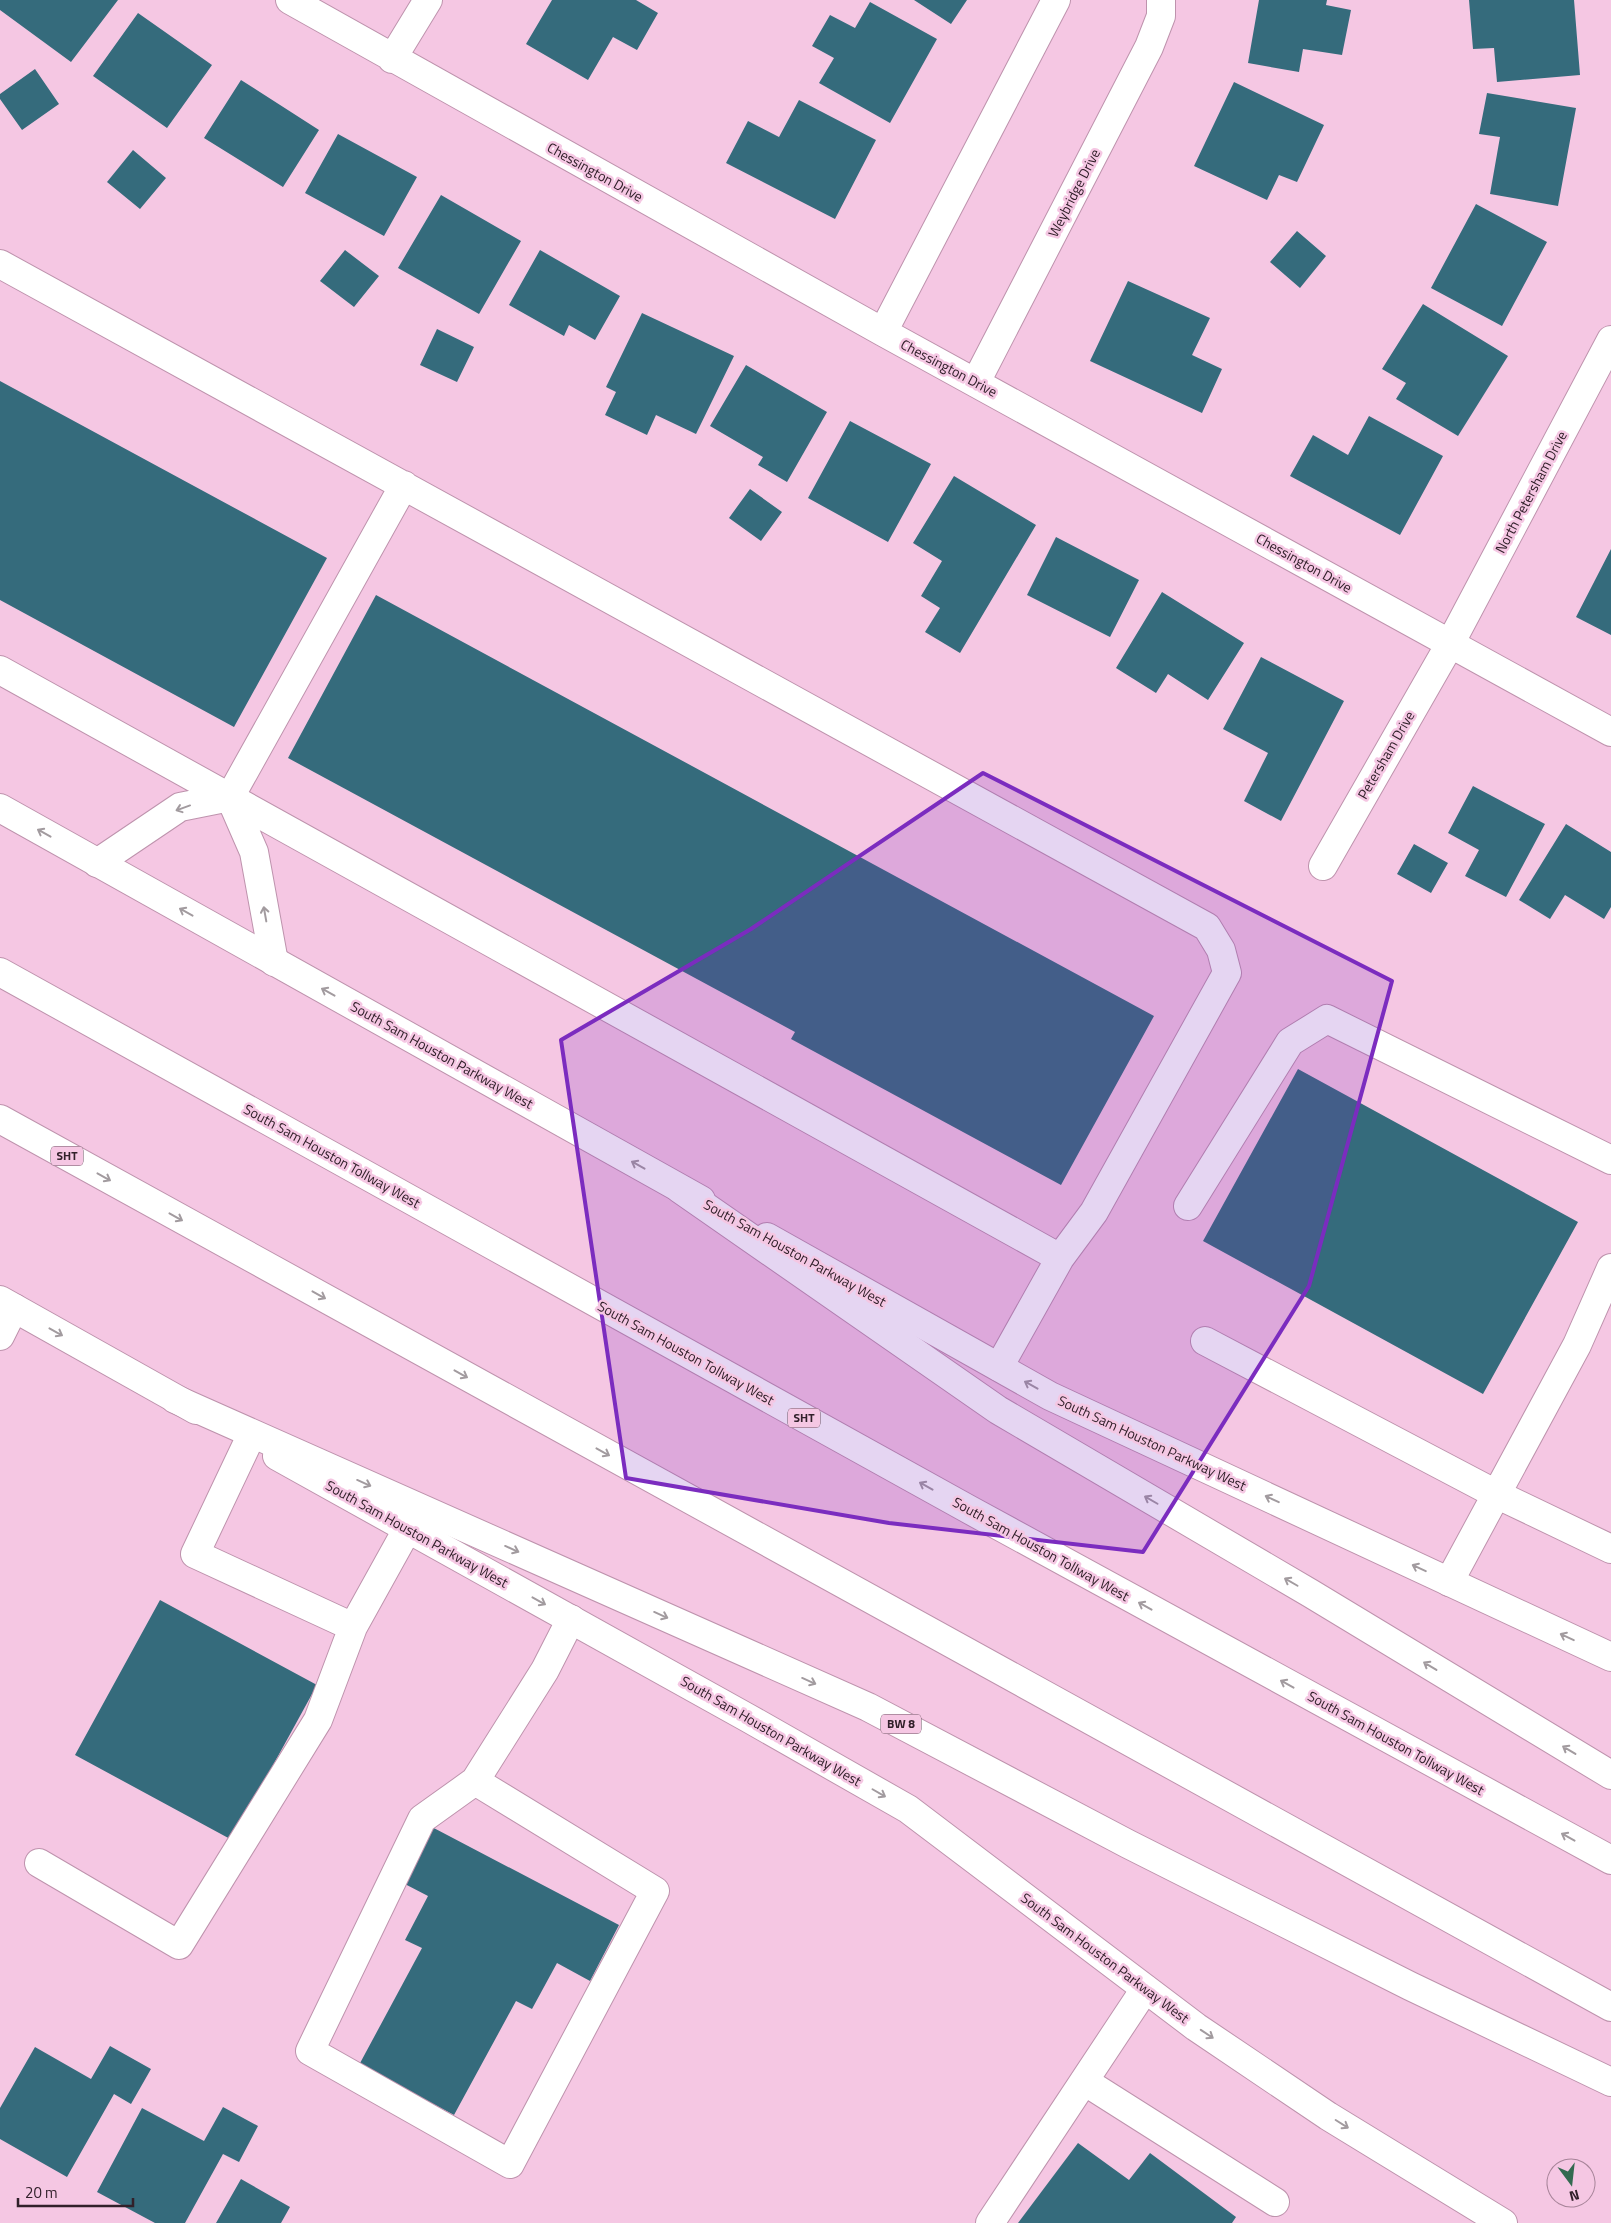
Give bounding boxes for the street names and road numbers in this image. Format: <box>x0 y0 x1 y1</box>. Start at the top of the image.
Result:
street label: Chessington Drive <box>544 137 647 207</box>
street label: Weybridge Drive <box>1042 145 1105 241</box>
street label: Chessington Drive <box>897 333 1001 402</box>
street label: North Petersham Drive <box>1489 427 1572 557</box>
street label: Chessington Drive <box>1253 528 1356 598</box>
street label: Petersham Drive <box>1352 707 1419 803</box>
street label: South Sam Houston Parkway West <box>347 996 537 1114</box>
street label: South Sam Houston Tollway West <box>240 1098 424 1213</box>
road number: SHT <box>51 1146 83 1166</box>
street label: South Sam Houston Parkway West <box>700 1194 890 1312</box>
street label: South Sam Houston Tollway West <box>594 1295 778 1410</box>
street label: South Sam Houston Parkway West <box>1055 1390 1250 1496</box>
road number: SHT <box>788 1409 820 1428</box>
street label: South Sam Houston Parkway West <box>322 1475 512 1593</box>
street label: South Sam Houston Tollway West <box>949 1491 1133 1606</box>
street label: South Sam Houston Parkway West <box>677 1670 866 1791</box>
street label: South Sam Houston Tollway West <box>1304 1685 1488 1800</box>
road number: BW 8 <box>881 1715 921 1734</box>
street label: South Sam Houston Parkway West <box>1017 1887 1194 2028</box>

